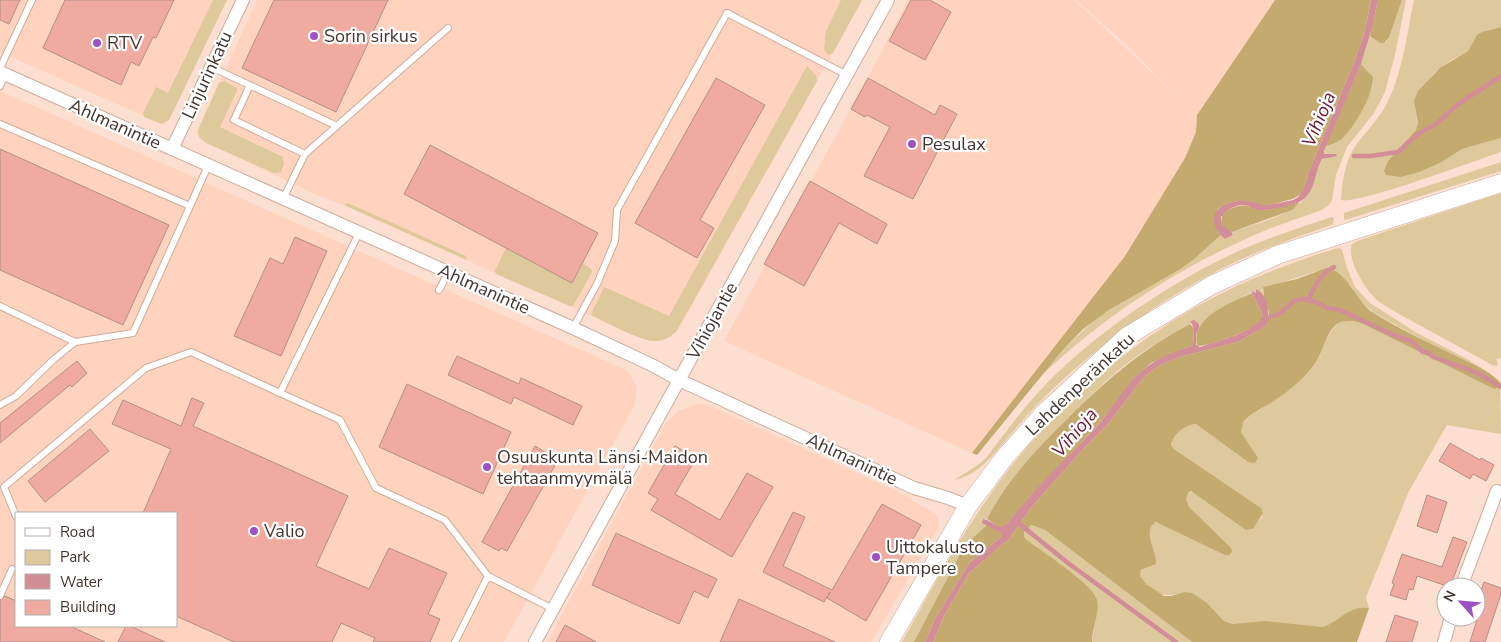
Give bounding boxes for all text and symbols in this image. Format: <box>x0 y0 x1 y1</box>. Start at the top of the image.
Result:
place label: Sorin sirkus <box>324 24 418 48</box>
street label: Linjurinkatu <box>176 27 238 123</box>
marker: Sorin sirkus <box>308 30 320 42</box>
place label: RTV <box>107 31 143 55</box>
marker: RTV <box>91 37 103 49</box>
water label: Vihioja <box>1296 88 1342 151</box>
street label: Ahlmanintie <box>65 93 165 155</box>
place label: Pesulax <box>922 132 986 156</box>
marker: Pesulax <box>906 138 918 150</box>
street label: Ahlmanintie <box>434 258 534 320</box>
street label: Vihiojantie <box>680 278 743 365</box>
street label: Lahdenperänkatu <box>1020 327 1140 441</box>
water label: Vihioja <box>1046 402 1104 463</box>
street label: Ahlmanintie <box>802 427 902 491</box>
place label: Osuuskunta Länsi-Maidon tehtaanmyymälä <box>497 445 708 490</box>
marker: Osuuskunta Länsi-Maidon tehtaanmyymälä <box>481 461 493 473</box>
legend <box>15 512 178 627</box>
place label: Valio <box>263 519 304 543</box>
text: Road <box>60 522 95 542</box>
marker: Valio <box>248 525 260 537</box>
place label: Uittokalusto Tampere <box>886 535 984 580</box>
text: Park <box>60 547 90 567</box>
marker: Uittokalusto Tampere <box>870 551 882 563</box>
text: Water <box>60 572 103 592</box>
north arrow <box>1436 577 1486 627</box>
text: N <box>1439 587 1461 605</box>
text: Building <box>60 597 116 617</box>

